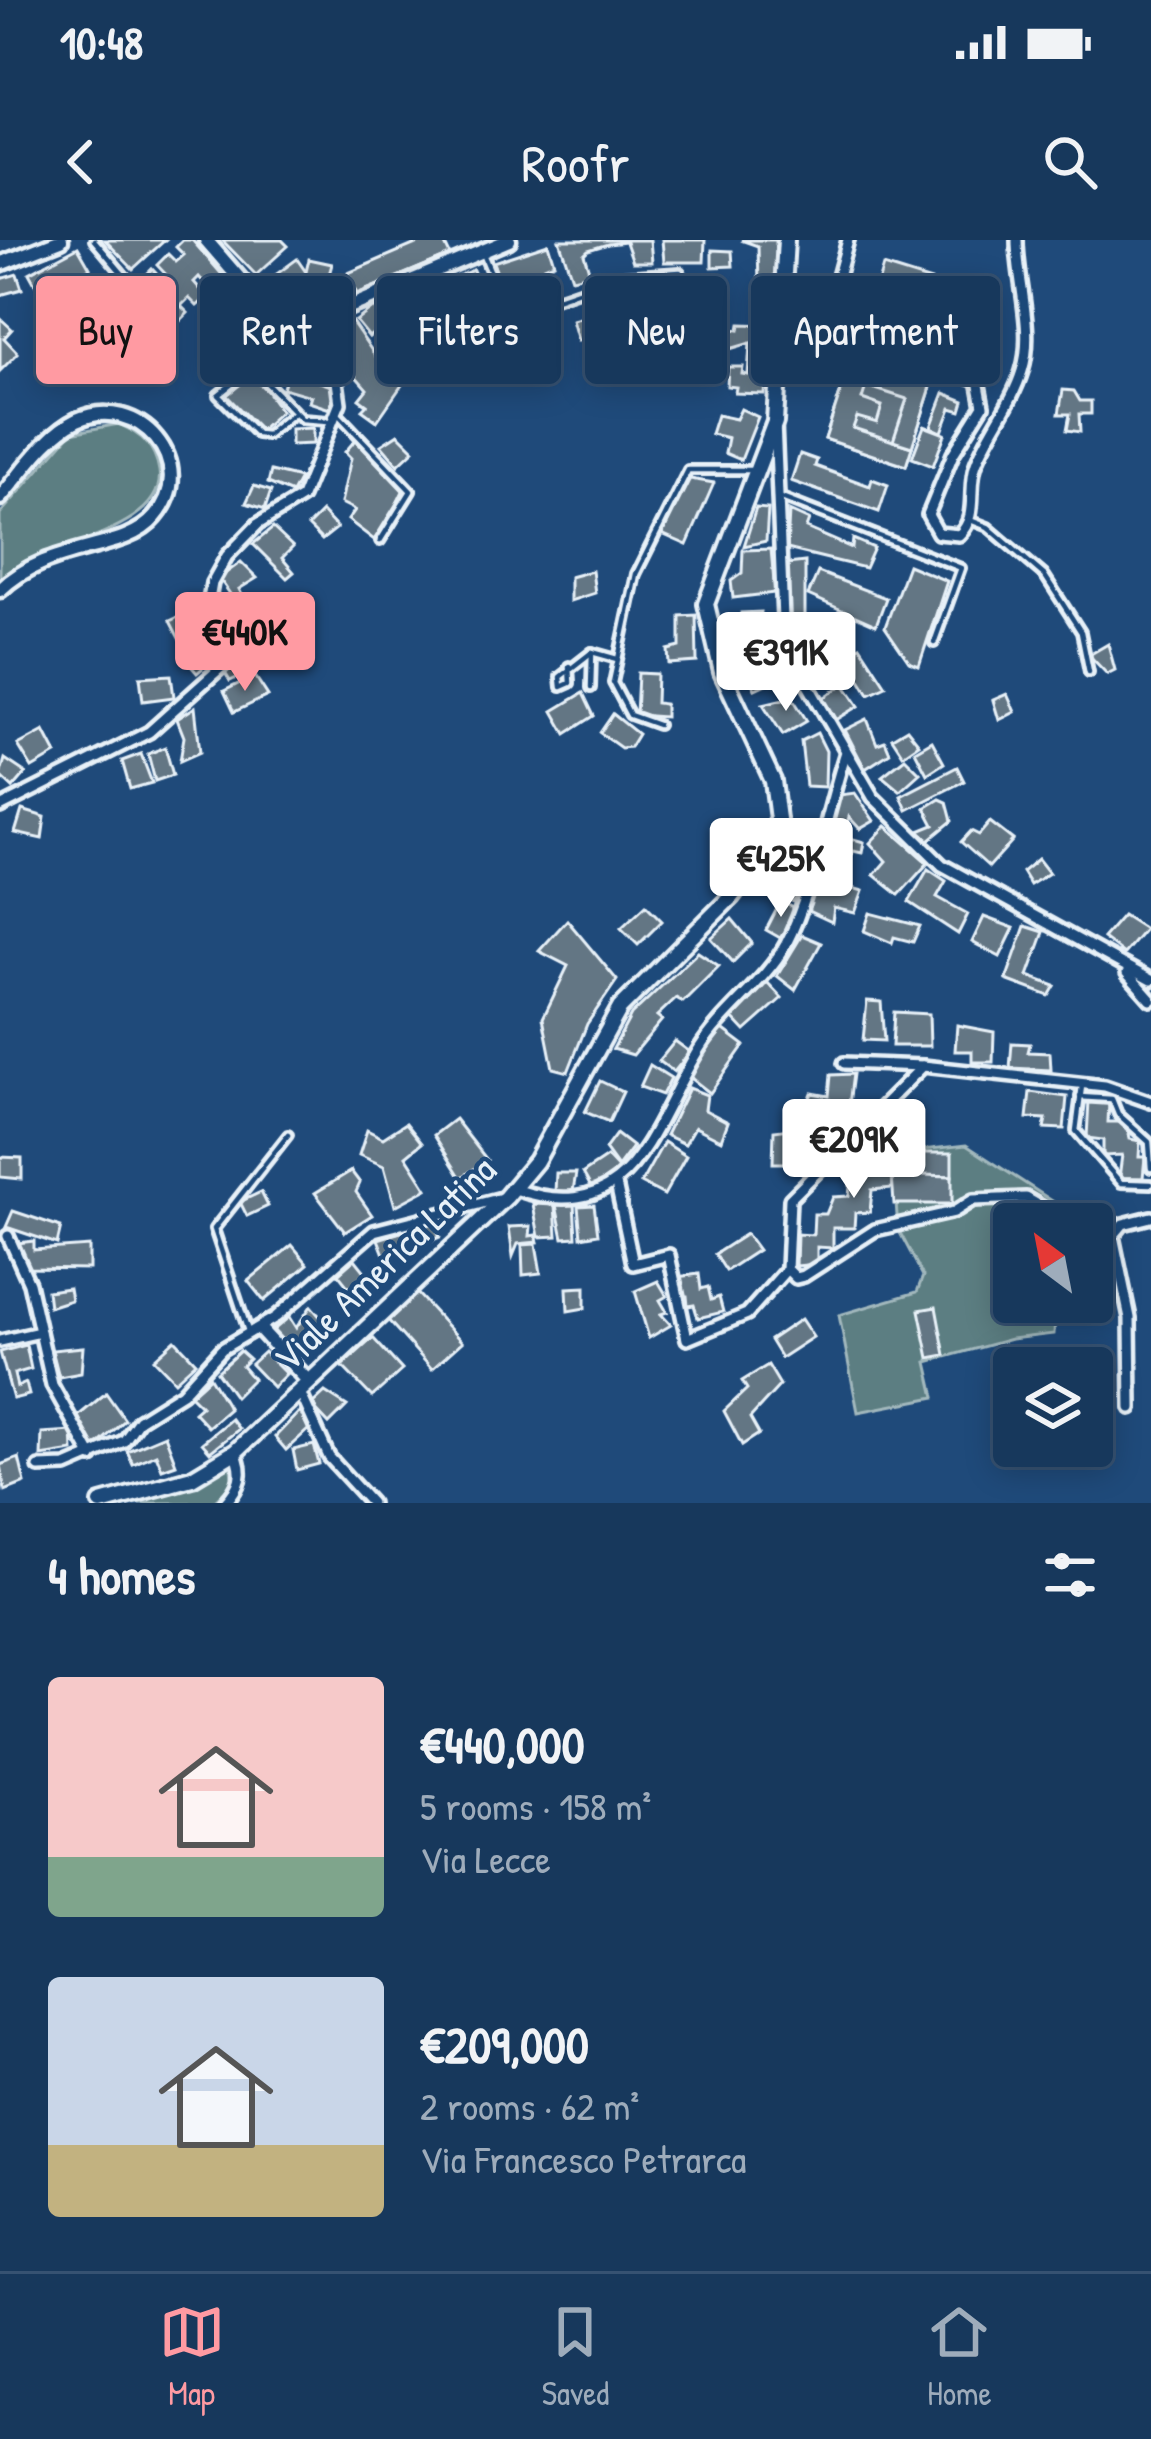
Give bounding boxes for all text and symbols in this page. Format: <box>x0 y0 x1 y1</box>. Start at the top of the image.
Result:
text: 10:48 <box>60 12 143 73</box>
text: Roofr <box>521 126 630 199</box>
icon: back <box>48 129 114 195</box>
icon: search <box>1037 129 1103 195</box>
chip: Buy <box>36 276 176 384</box>
chip: Rent <box>200 276 353 384</box>
chip: Filters <box>377 276 561 384</box>
chip: New <box>585 276 727 384</box>
chip: Apartment <box>751 276 1000 384</box>
pin: €440K <box>161 592 329 694</box>
text: €440K <box>202 604 288 657</box>
pin: €391K <box>702 612 870 714</box>
text: €391K <box>743 624 829 677</box>
pin: €425K <box>697 818 865 920</box>
text: €425K <box>737 830 825 883</box>
pin: €209K <box>770 1099 938 1201</box>
text: €209K <box>809 1111 899 1164</box>
street label: Viale America Latina <box>261 1143 507 1383</box>
north arrow <box>993 1203 1113 1323</box>
map controls <box>993 1203 1113 1467</box>
button: layers <box>993 1347 1113 1467</box>
text: 4 homes <box>48 1541 195 1610</box>
icon: filters <box>1037 1542 1103 1608</box>
text: €440,000 <box>420 1710 584 1779</box>
icon: home <box>144 1725 288 1869</box>
text: 5 rooms · 158 m² <box>420 1779 651 1832</box>
text: Via Lecce <box>420 1832 551 1885</box>
text: €209,000 <box>420 2010 589 2079</box>
icon: home <box>144 2025 288 2169</box>
text: 2 rooms · 62 m² <box>420 2079 639 2132</box>
text: Via Francesco Petrarca <box>420 2132 746 2185</box>
tab: Map <box>159 2299 225 2415</box>
tab: Saved <box>542 2299 609 2415</box>
tab: Home <box>926 2299 992 2415</box>

